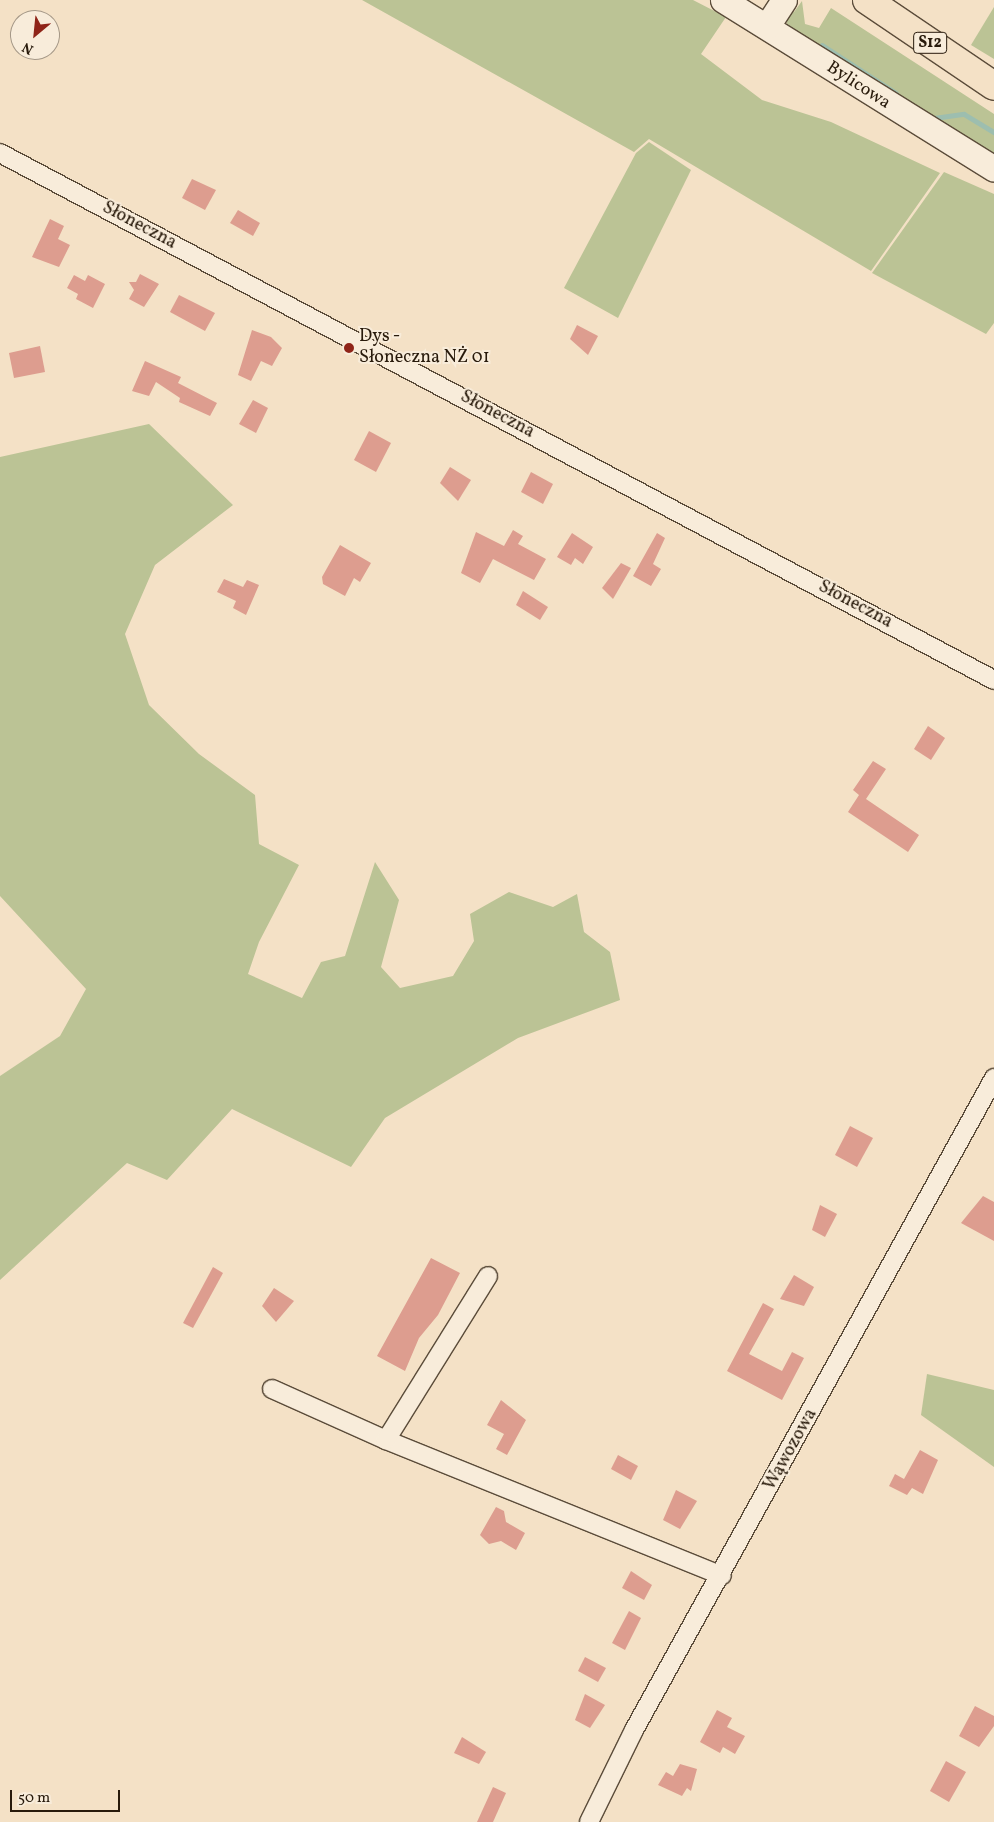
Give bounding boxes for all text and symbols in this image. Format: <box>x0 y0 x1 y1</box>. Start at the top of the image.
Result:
north arrow <box>10 10 60 60</box>
road number: S12 <box>912 29 948 56</box>
text: N <box>19 37 37 59</box>
street label: Bylicowa <box>822 57 894 115</box>
street label: Słoneczna <box>98 197 180 255</box>
place label: Dys - Słoneczna NŻ 01 <box>359 327 490 369</box>
marker: Dys - Słoneczna NŻ 01 <box>343 342 355 354</box>
street label: Słoneczna <box>456 386 538 444</box>
street label: Słoneczna <box>814 576 896 634</box>
street label: Wąwozowa <box>760 1405 822 1495</box>
scale bar <box>12 1780 122 1812</box>
text: 50 m <box>18 1788 50 1809</box>

